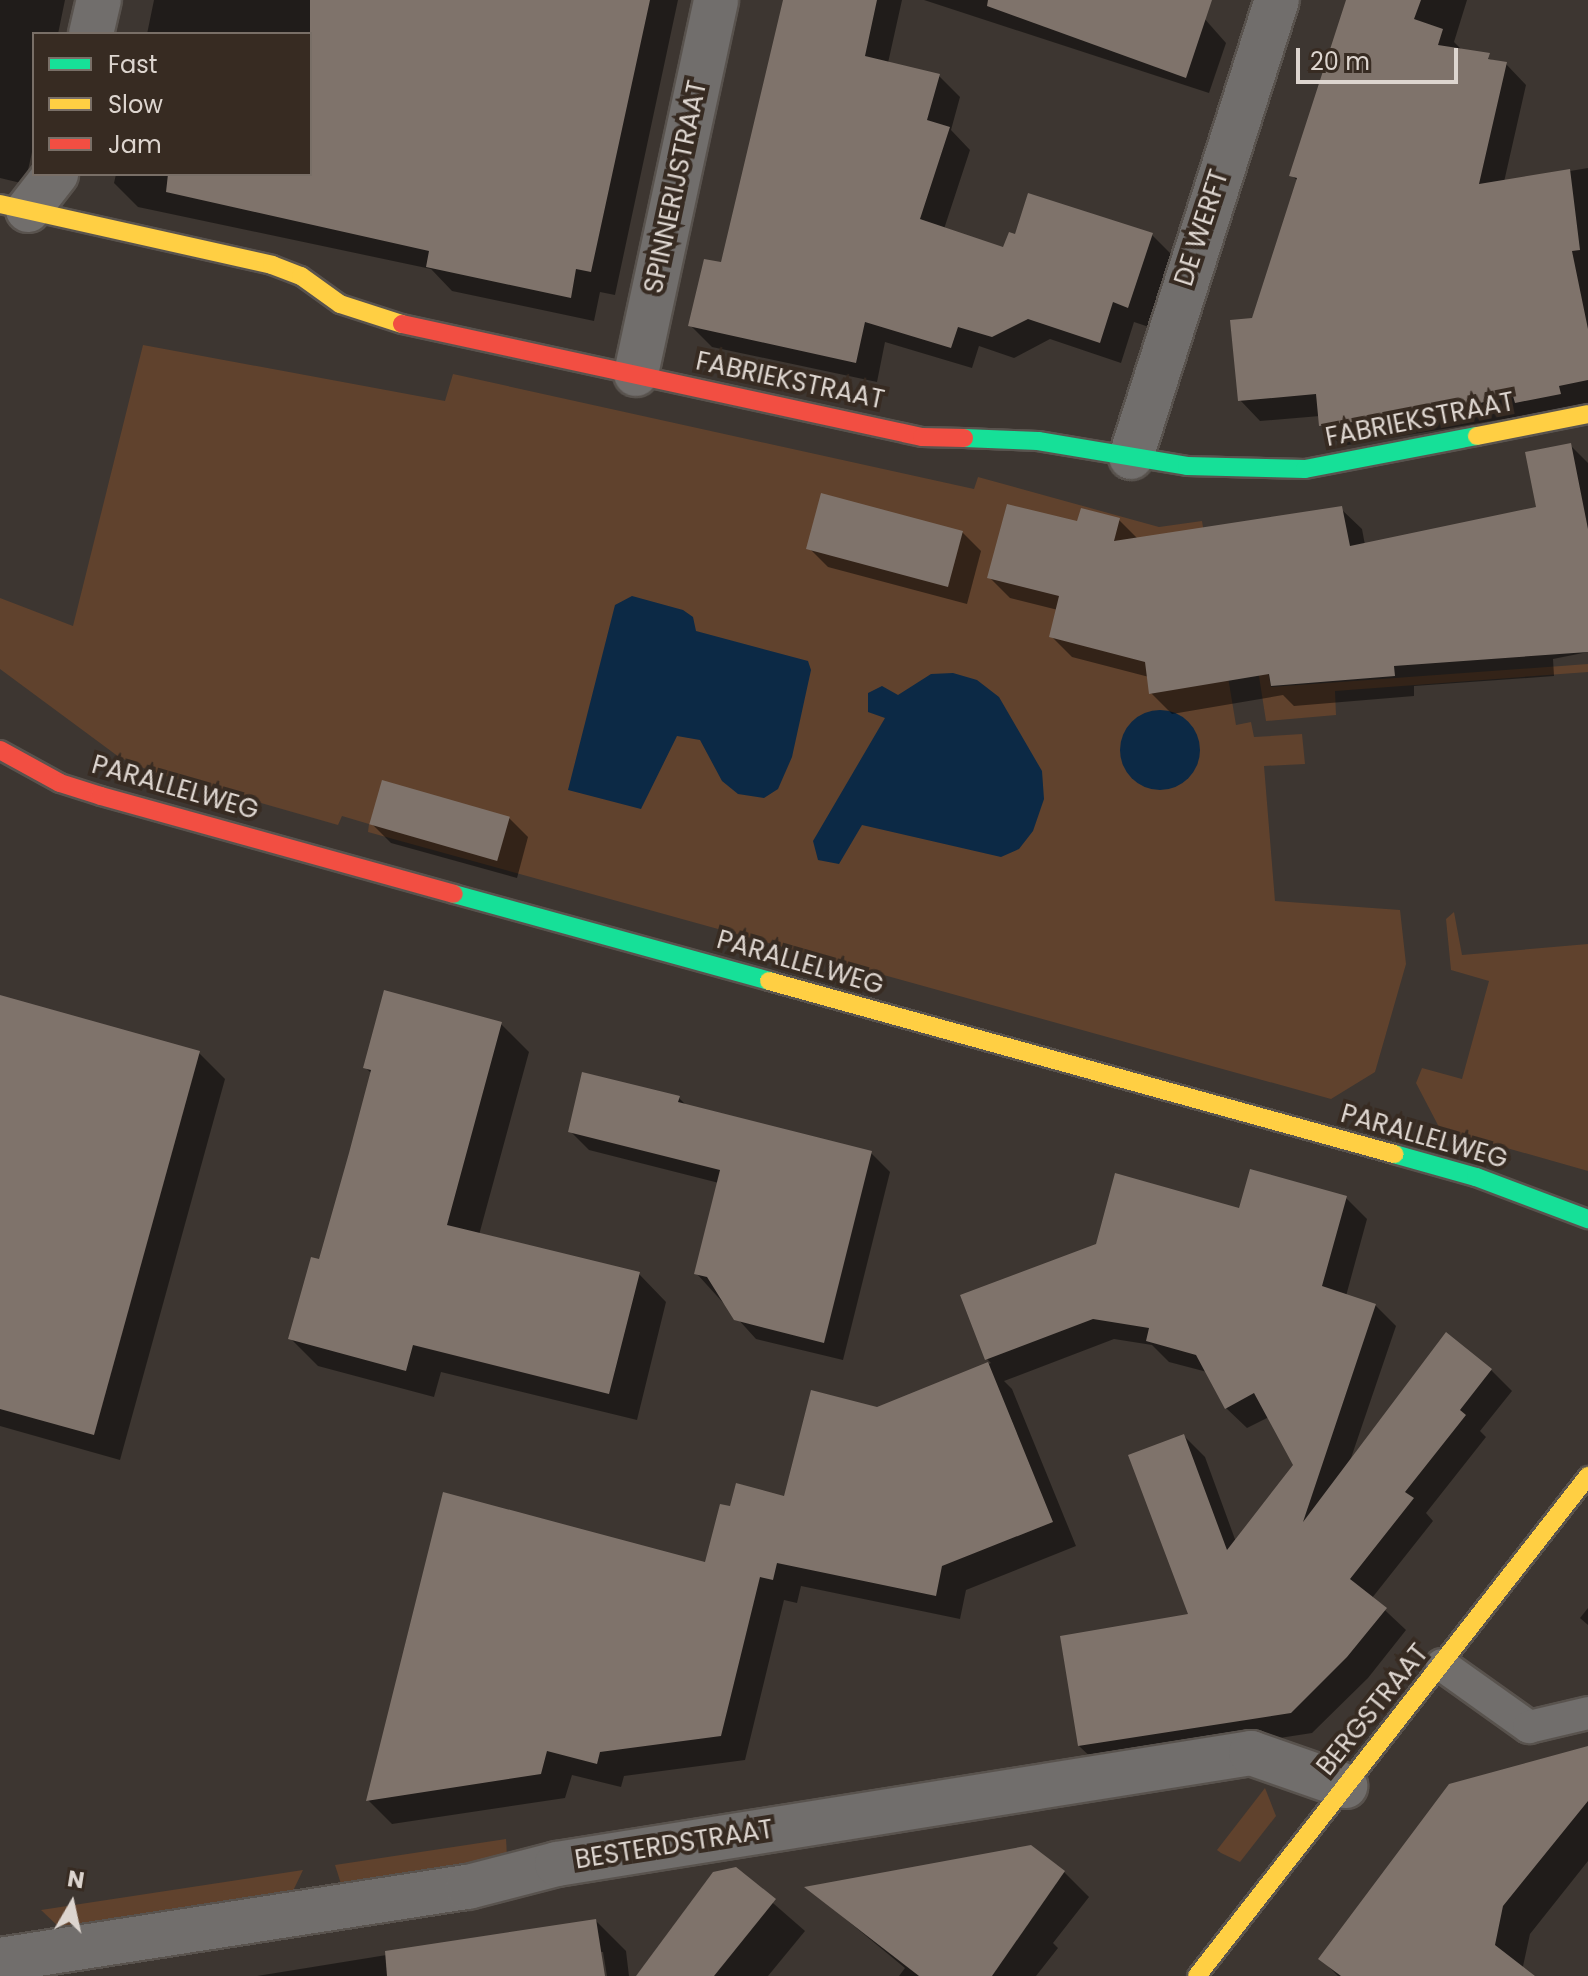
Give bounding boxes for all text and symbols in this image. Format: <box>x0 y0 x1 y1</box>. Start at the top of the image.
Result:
legend <box>32 32 312 176</box>
scale bar <box>1300 32 1462 82</box>
text: 20 m <box>1310 45 1370 78</box>
text: Fast <box>108 48 158 81</box>
street label: SPINNERIJSTRAAT <box>638 78 714 296</box>
text: Slow <box>108 88 163 121</box>
text: Jam <box>108 128 162 161</box>
street label: DE WERFT <box>1169 166 1235 290</box>
street label: FABRIEKSTRAAT <box>693 346 887 416</box>
street label: FABRIEKSTRAAT <box>1323 386 1517 454</box>
street label: PARALLELWEG <box>88 749 262 827</box>
street label: PARALLELWEG <box>713 924 887 1002</box>
street label: PARALLELWEG <box>1337 1098 1511 1176</box>
street label: BERGSTRAAT <box>1311 1638 1435 1782</box>
street label: BESTERDSTRAAT <box>573 1814 775 1876</box>
text: N <box>65 1863 86 1896</box>
north arrow <box>32 1864 112 1944</box>

